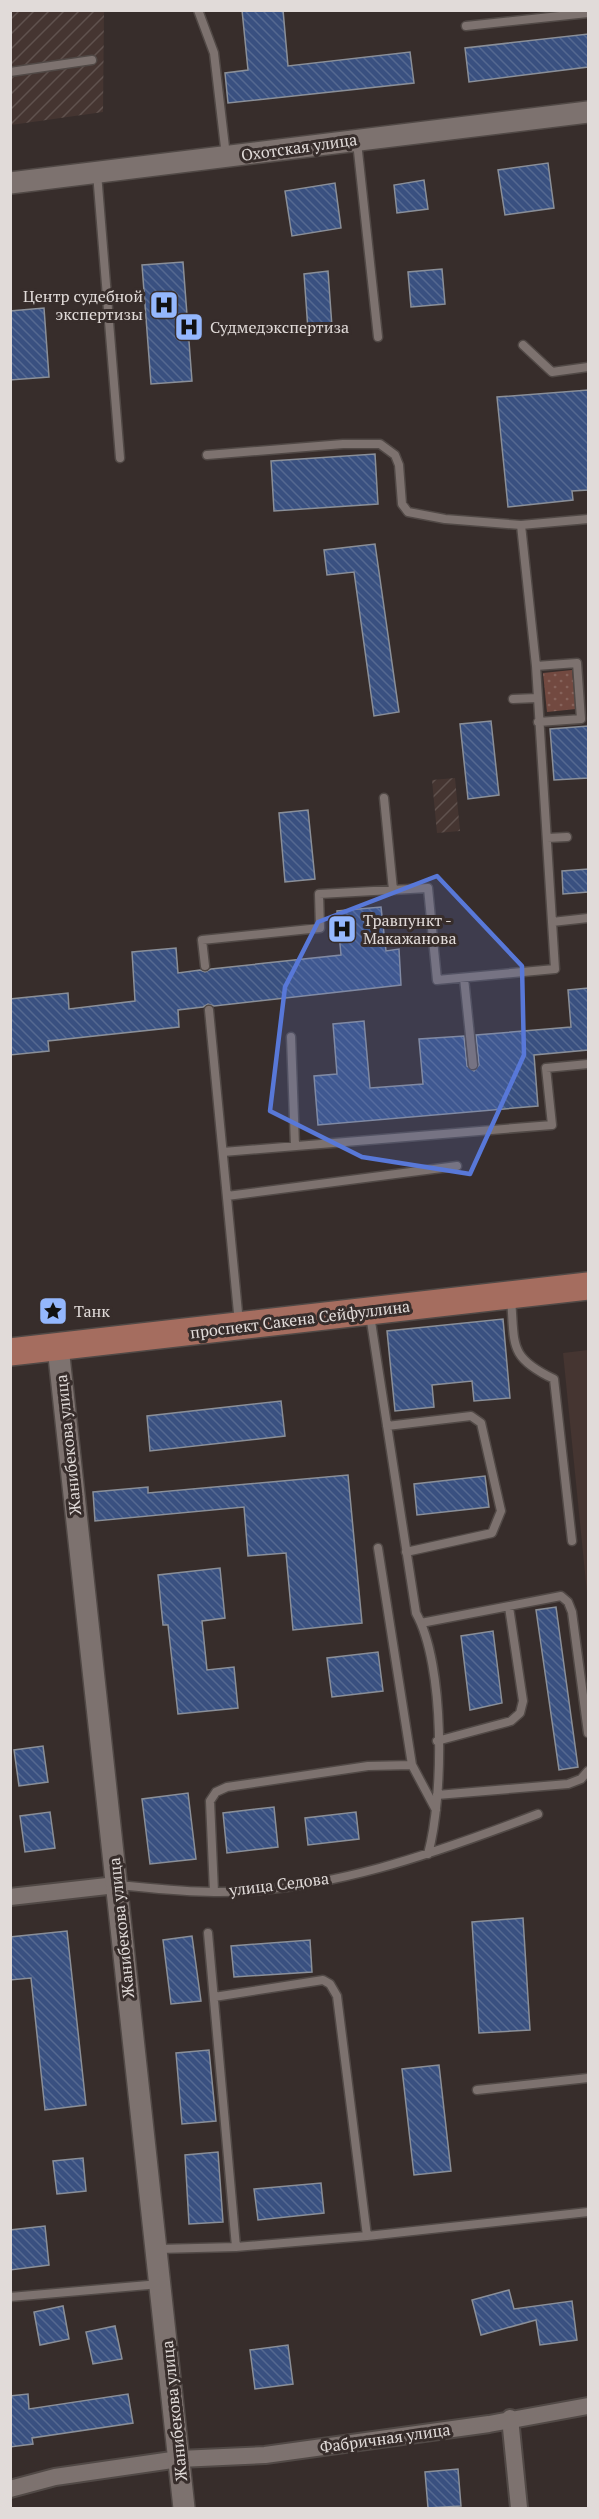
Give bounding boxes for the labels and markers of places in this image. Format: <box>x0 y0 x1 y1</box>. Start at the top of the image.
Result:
place label: Центр судебной экспертизы <box>23 285 143 325</box>
hospital icon: Центр судебной экспертизы <box>148 289 180 321</box>
hospital icon: Судмедэкспертиза <box>173 311 205 343</box>
place label: Судмедэкспертиза <box>210 316 349 338</box>
place label: Травпункт - Макажанова <box>363 909 457 949</box>
hospital icon: Травпункт - Макажанова <box>326 913 358 945</box>
place icon: Танк <box>37 1295 69 1327</box>
place label: Танк <box>74 1300 110 1322</box>

